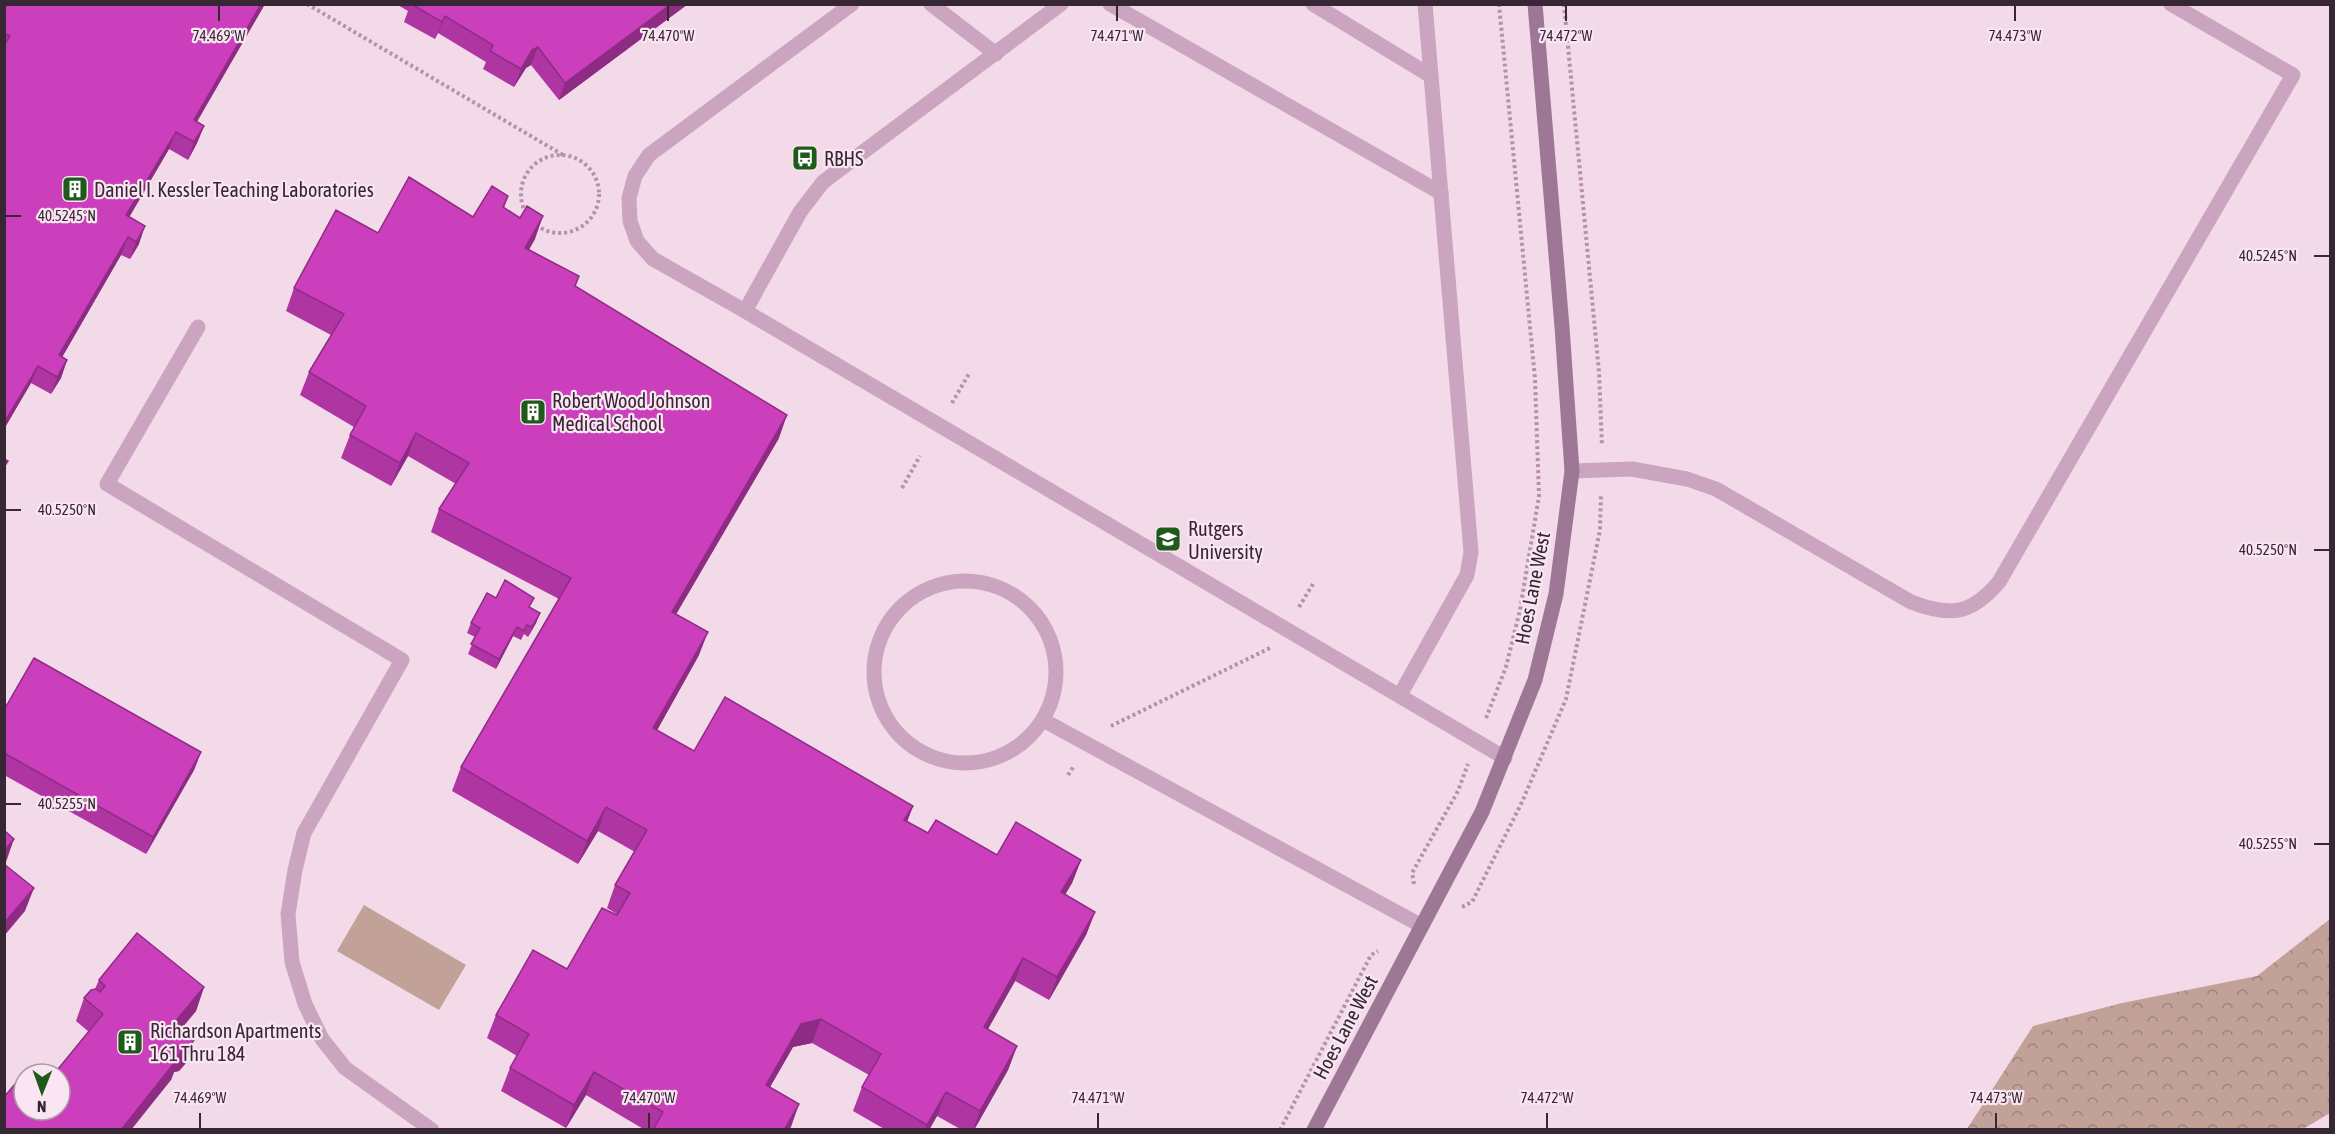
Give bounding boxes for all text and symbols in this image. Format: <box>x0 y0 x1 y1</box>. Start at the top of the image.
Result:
text: 74.469°W <box>193 27 246 44</box>
text: 74.470°W <box>642 27 695 44</box>
text: 74.471°W <box>1091 27 1144 44</box>
text: 74.472°W <box>1540 27 1593 44</box>
text: 74.473°W <box>1989 27 2042 44</box>
bus stop icon: RBHS <box>790 143 820 173</box>
place label: RBHS <box>824 147 864 170</box>
building icon: Daniel I. Kessler Teaching Laboratories <box>60 174 90 204</box>
place label: Daniel I. Kessler Teaching Laboratories <box>94 178 374 201</box>
text: 40.5245°N <box>38 207 96 224</box>
text: 40.5245°N <box>2239 247 2297 264</box>
place label: Robert Wood Johnson Medical School <box>552 389 710 435</box>
building icon: Robert Wood Johnson Medical School <box>518 397 548 427</box>
text: 40.5250°N <box>38 501 96 518</box>
place label: Rutgers University <box>1188 517 1263 563</box>
school or university icon: Rutgers University <box>1153 524 1183 554</box>
street label: Hoes Lane West <box>1510 529 1554 646</box>
text: 40.5250°N <box>2239 541 2297 558</box>
text: 40.5255°N <box>38 795 96 812</box>
text: 40.5255°N <box>2239 835 2297 852</box>
street label: Hoes Lane West <box>1308 971 1382 1083</box>
place label: Richardson Apartments 161 Thru 184 <box>150 1019 321 1065</box>
building icon: Richardson Apartments 161 Thru 184 <box>115 1027 145 1057</box>
north arrow <box>12 1062 72 1122</box>
text: 74.469°W <box>174 1089 227 1106</box>
text: 74.470°W <box>623 1089 676 1106</box>
text: 74.471°W <box>1072 1089 1125 1106</box>
text: 74.472°W <box>1521 1089 1574 1106</box>
text: 74.473°W <box>1970 1089 2023 1106</box>
text: N <box>37 1098 47 1116</box>

